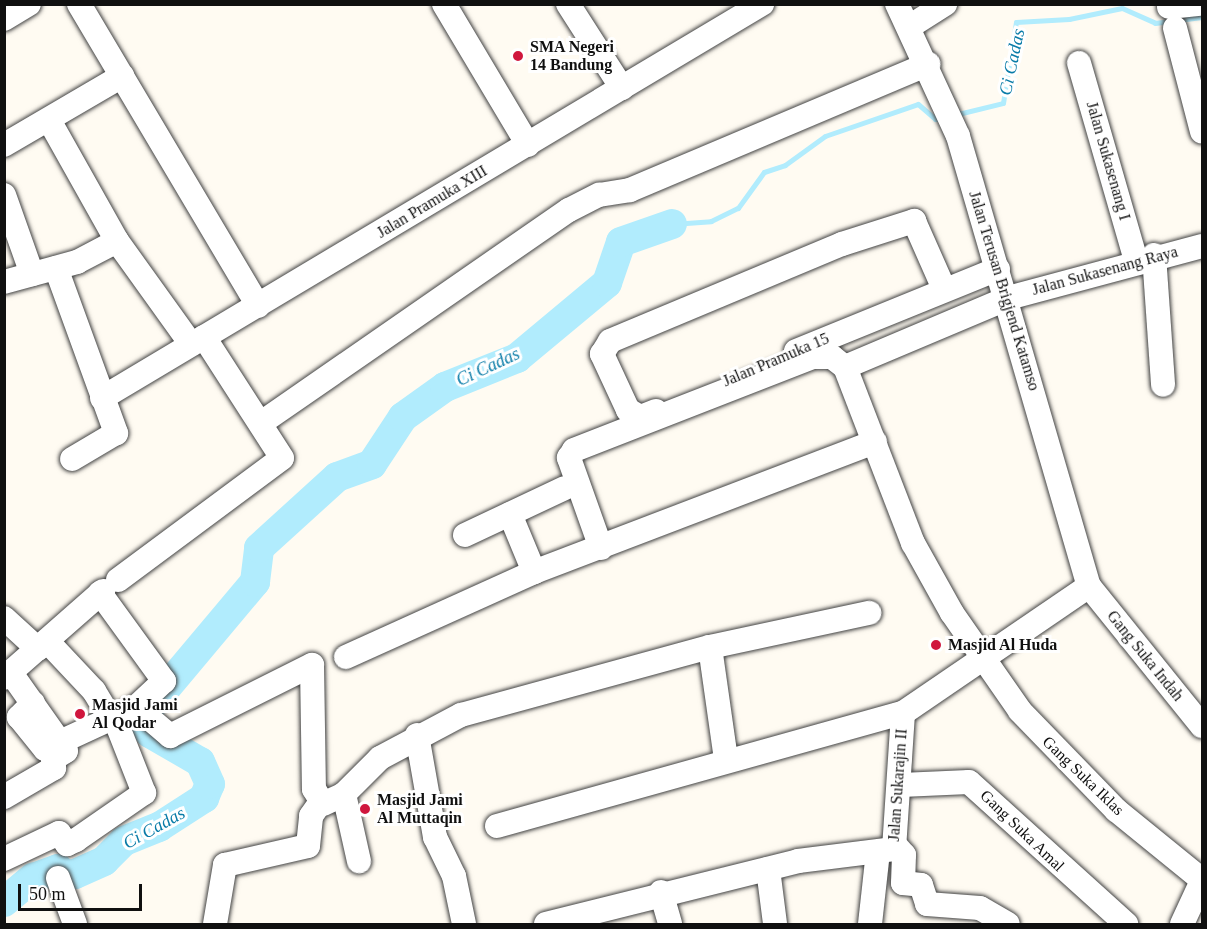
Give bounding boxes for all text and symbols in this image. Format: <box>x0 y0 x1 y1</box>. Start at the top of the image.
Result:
water label: Ci Cadas <box>994 27 1030 97</box>
place label: SMA Negeri 14 Bandung <box>530 37 615 75</box>
marker: SMA Negeri 14 Bandung <box>511 49 525 63</box>
street label: Jalan Sukasenang I <box>1082 99 1134 223</box>
street label: Jalan Pramuka XIII <box>373 162 491 242</box>
street label: Jalan Terusan Brigjend Katamso <box>964 189 1044 393</box>
street label: Jalan Sukasenang Raya <box>1030 242 1180 300</box>
street label: Jalan Pramuka 15 <box>720 329 832 391</box>
water label: Ci Cadas <box>453 343 523 391</box>
street label: Gang Suka Indah <box>1103 607 1187 705</box>
place label: Masjid Al Huda <box>948 635 1058 655</box>
marker: Masjid Al Huda <box>929 638 943 652</box>
place label: Masjid Jami Al Qodar <box>92 695 178 733</box>
marker: Masjid Jami Al Qodar <box>73 707 87 721</box>
street label: Jalan Sukarajin II <box>884 728 912 842</box>
street label: Gang Suka Iklas <box>1038 732 1128 820</box>
street label: Gang Suka Amal <box>976 786 1068 876</box>
place label: Masjid Jami Al Muttaqin <box>377 790 463 828</box>
water label: Ci Cadas <box>119 802 189 854</box>
marker: Masjid Jami Al Muttaqin <box>358 802 372 816</box>
scale bar <box>21 872 146 910</box>
text: 50 m <box>29 884 66 904</box>

